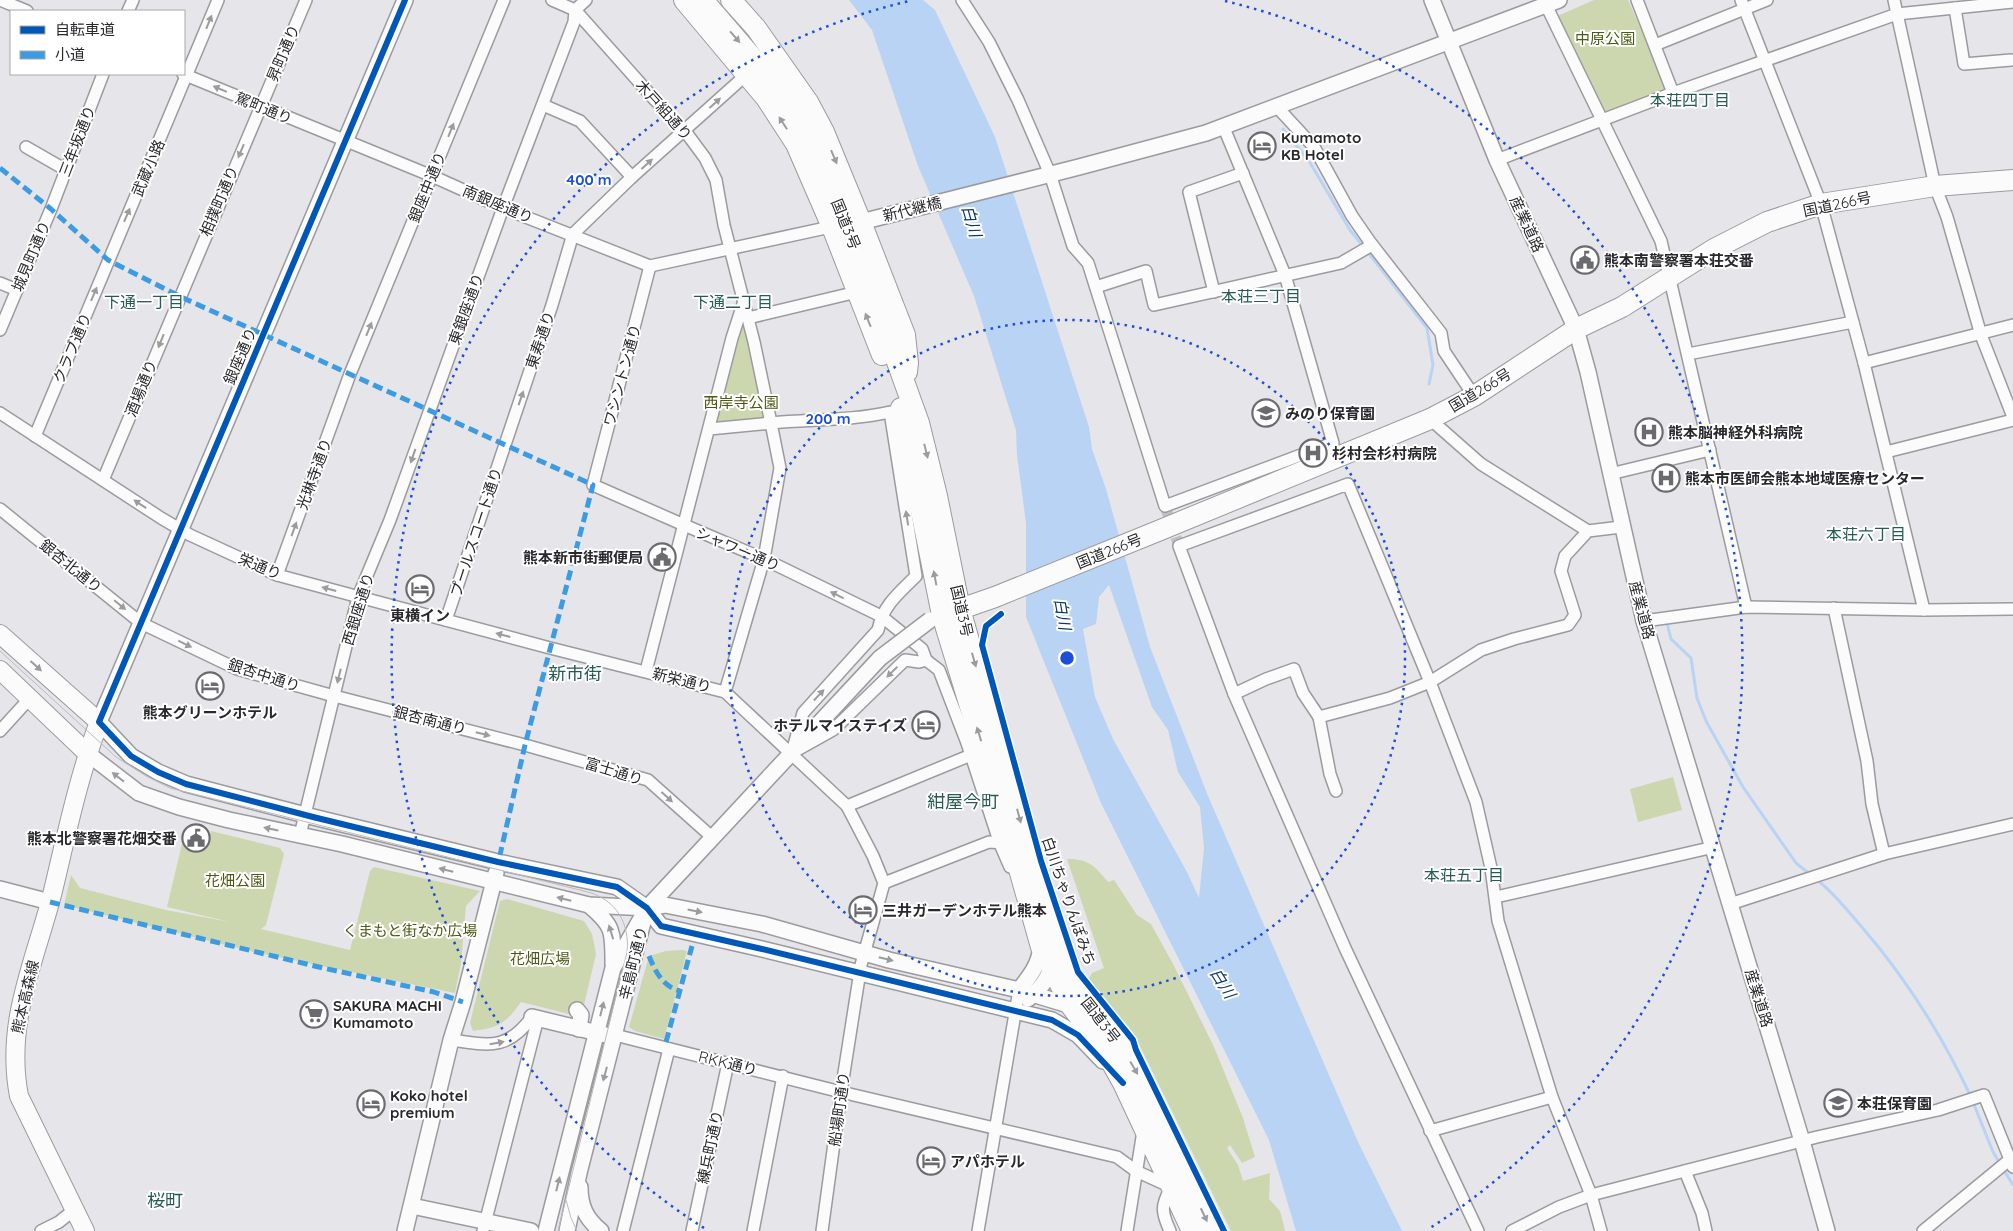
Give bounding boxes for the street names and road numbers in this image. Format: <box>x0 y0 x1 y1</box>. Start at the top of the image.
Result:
street label: 昇町通り <box>263 22 303 84</box>
street label: 木戸組通り <box>632 76 696 144</box>
street label: 駕町通り <box>233 88 295 128</box>
street label: 三年坂通り <box>55 103 99 179</box>
street label: 武蔵小路 <box>128 137 168 199</box>
street label: 銀座中通り <box>404 149 450 225</box>
street label: 相撲町通り <box>196 163 242 239</box>
street label: 南銀座通り <box>460 181 536 227</box>
street label: 国道266号 <box>1801 187 1873 221</box>
street label: 新代継橋 <box>881 193 943 225</box>
street label: 産業道路 <box>1506 193 1548 255</box>
street label: 国道3号 <box>827 196 865 252</box>
street label: 城見町通り <box>8 218 54 294</box>
street label: 東銀座通り <box>444 271 488 347</box>
street label: 東寿通り <box>521 309 559 371</box>
street label: クラブ通り <box>49 310 95 386</box>
street label: ワシントン通り <box>599 322 645 428</box>
street label: 銀座通り <box>220 325 260 387</box>
street label: 酒場通り <box>121 357 161 419</box>
street label: 国道266号 <box>1445 364 1515 416</box>
street label: 光琳寺通り <box>292 436 336 512</box>
street label: プールスコート通り <box>446 465 506 599</box>
street label: シャワー通り <box>693 523 783 575</box>
street label: 国道266号 <box>1073 529 1145 573</box>
street label: 銀杏北通り <box>36 535 106 597</box>
street label: 栄通り <box>236 548 284 584</box>
street label: 西銀座通り <box>338 570 378 648</box>
street label: 産業道路 <box>1625 579 1659 641</box>
street label: 国道3号 <box>947 583 977 639</box>
street label: 銀杏中通り <box>225 654 303 696</box>
street label: 新栄通り <box>651 664 713 696</box>
street label: 銀杏南通り <box>391 702 469 738</box>
street label: 富士通り <box>583 753 645 789</box>
street label: 白川ちゃりんぽみち <box>1038 834 1100 968</box>
street label: 辛島町通り <box>615 924 651 1002</box>
street label: 熊本高森線 <box>7 958 43 1036</box>
street label: 産業道路 <box>1741 967 1777 1029</box>
street label: 国道3号 <box>1077 993 1125 1047</box>
street label: RKK通り <box>696 1046 760 1080</box>
street label: 船場町通り <box>824 1071 854 1147</box>
street label: 練兵町通り <box>693 1108 727 1186</box>

